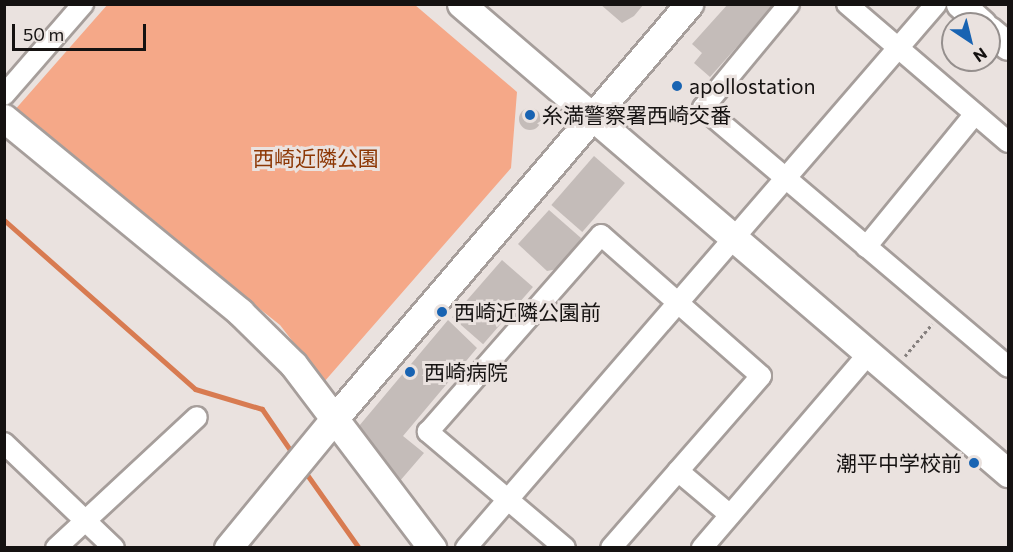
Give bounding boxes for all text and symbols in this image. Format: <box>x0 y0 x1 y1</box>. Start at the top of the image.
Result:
scale bar <box>15 12 148 50</box>
north arrow <box>941 12 1001 72</box>
text: 50 m <box>23 23 64 45</box>
text: N <box>970 44 991 67</box>
place label: apollostation <box>689 73 816 99</box>
marker: apollostation <box>670 79 684 93</box>
place label: 糸満警察署西崎交番 <box>542 102 731 128</box>
marker: 糸満警察署西崎交番 <box>523 108 537 122</box>
park label: 西崎近隣公園 <box>253 145 379 171</box>
place label: 西崎近隣公園前 <box>454 299 601 325</box>
marker: 西崎近隣公園前 <box>435 305 449 319</box>
place label: 西崎病院 <box>424 359 508 385</box>
marker: 西崎病院 <box>401 363 419 381</box>
place label: 潮平中学校前 <box>836 450 962 476</box>
marker: 潮平中学校前 <box>967 456 981 470</box>

